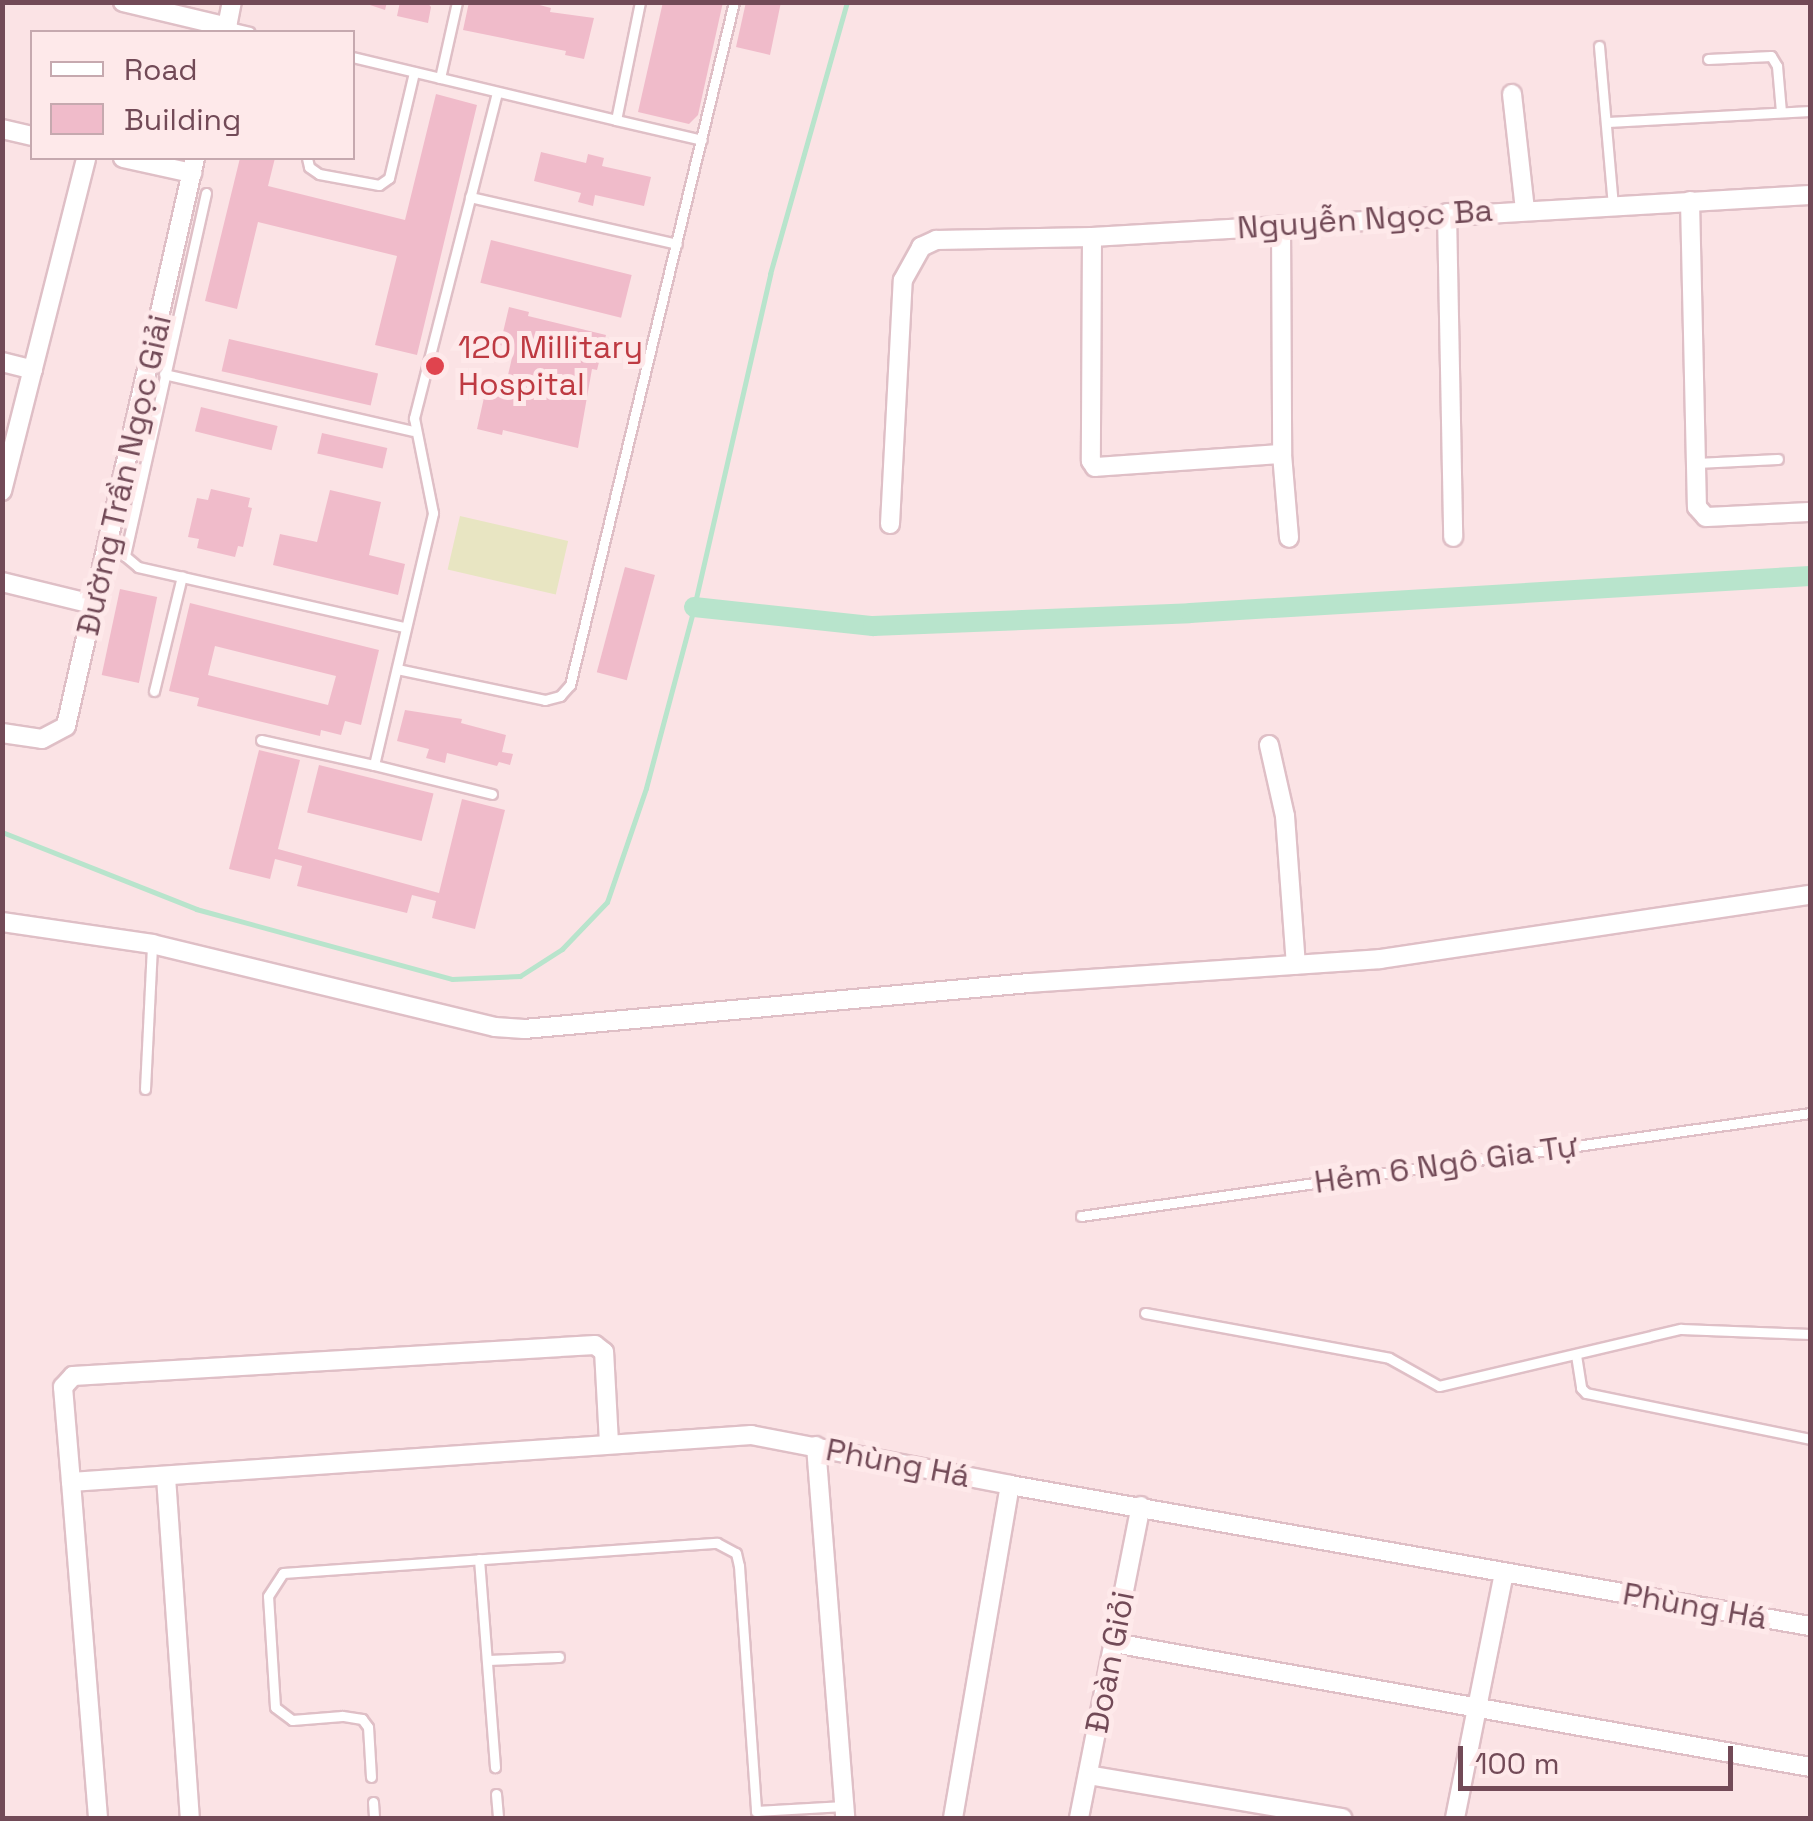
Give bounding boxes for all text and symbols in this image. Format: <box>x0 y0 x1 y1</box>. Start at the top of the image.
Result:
legend <box>30 30 355 160</box>
text: Road <box>124 50 198 89</box>
text: Building <box>124 100 241 139</box>
street label: Nguyễn Ngọc Ba <box>1236 191 1494 247</box>
street label: Đường Trần Ngọc Giải <box>68 311 180 639</box>
place label: 120 Millitary Hospital <box>458 329 643 404</box>
marker: 120 Millitary Hospital <box>422 353 448 379</box>
street label: Hẻm 6 Ngô Gia Tự <box>1311 1126 1581 1202</box>
street label: Phùng Há <box>823 1430 973 1496</box>
street label: Phùng Há <box>1620 1574 1770 1638</box>
street label: Đoàn Giỏi <box>1077 1588 1143 1736</box>
scale bar <box>1463 1726 1738 1788</box>
text: 100 m <box>1475 1744 1560 1783</box>

